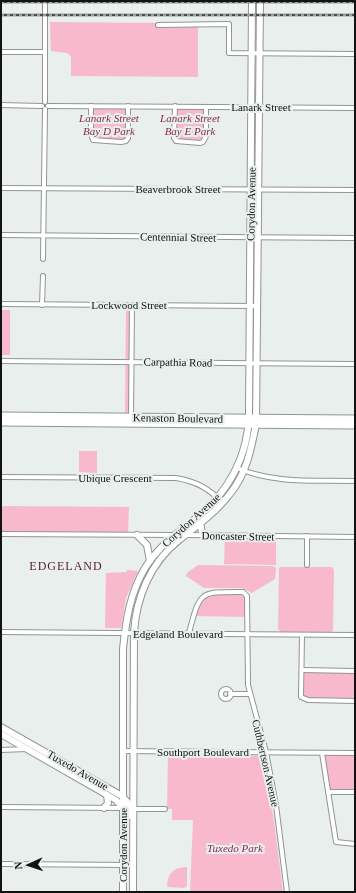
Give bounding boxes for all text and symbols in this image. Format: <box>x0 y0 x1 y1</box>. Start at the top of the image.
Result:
street label: Lanark Street <box>231 101 291 113</box>
park label: Lanark Street Bay D Park <box>78 112 140 137</box>
park label: Lanark Street Bay E Park <box>159 112 221 137</box>
street label: Corydon Avenue <box>244 167 258 241</box>
street label: Beaverbrook Street <box>135 183 221 195</box>
street label: Centennial Street <box>140 230 216 244</box>
street label: Lockwood Street <box>91 299 167 311</box>
street label: Carpathia Road <box>144 355 213 369</box>
street label: Kenaston Boulevard <box>133 411 224 425</box>
street label: Ubique Crescent <box>78 472 152 484</box>
street label: Corydon Avenue <box>159 491 223 549</box>
street label: Doncaster Street <box>201 529 275 543</box>
district label: EDGELAND <box>29 559 103 573</box>
street label: Edgeland Boulevard <box>133 628 224 640</box>
street label: Cuthbertson Avenue <box>250 718 282 808</box>
street label: Southport Boulevard <box>157 746 249 758</box>
street label: Tuxedo Avenue <box>45 748 111 792</box>
street label: Corydon Avenue <box>117 808 129 882</box>
park label: Tuxedo Park <box>207 842 264 854</box>
north arrow <box>8 845 48 885</box>
text: N <box>12 861 24 870</box>

